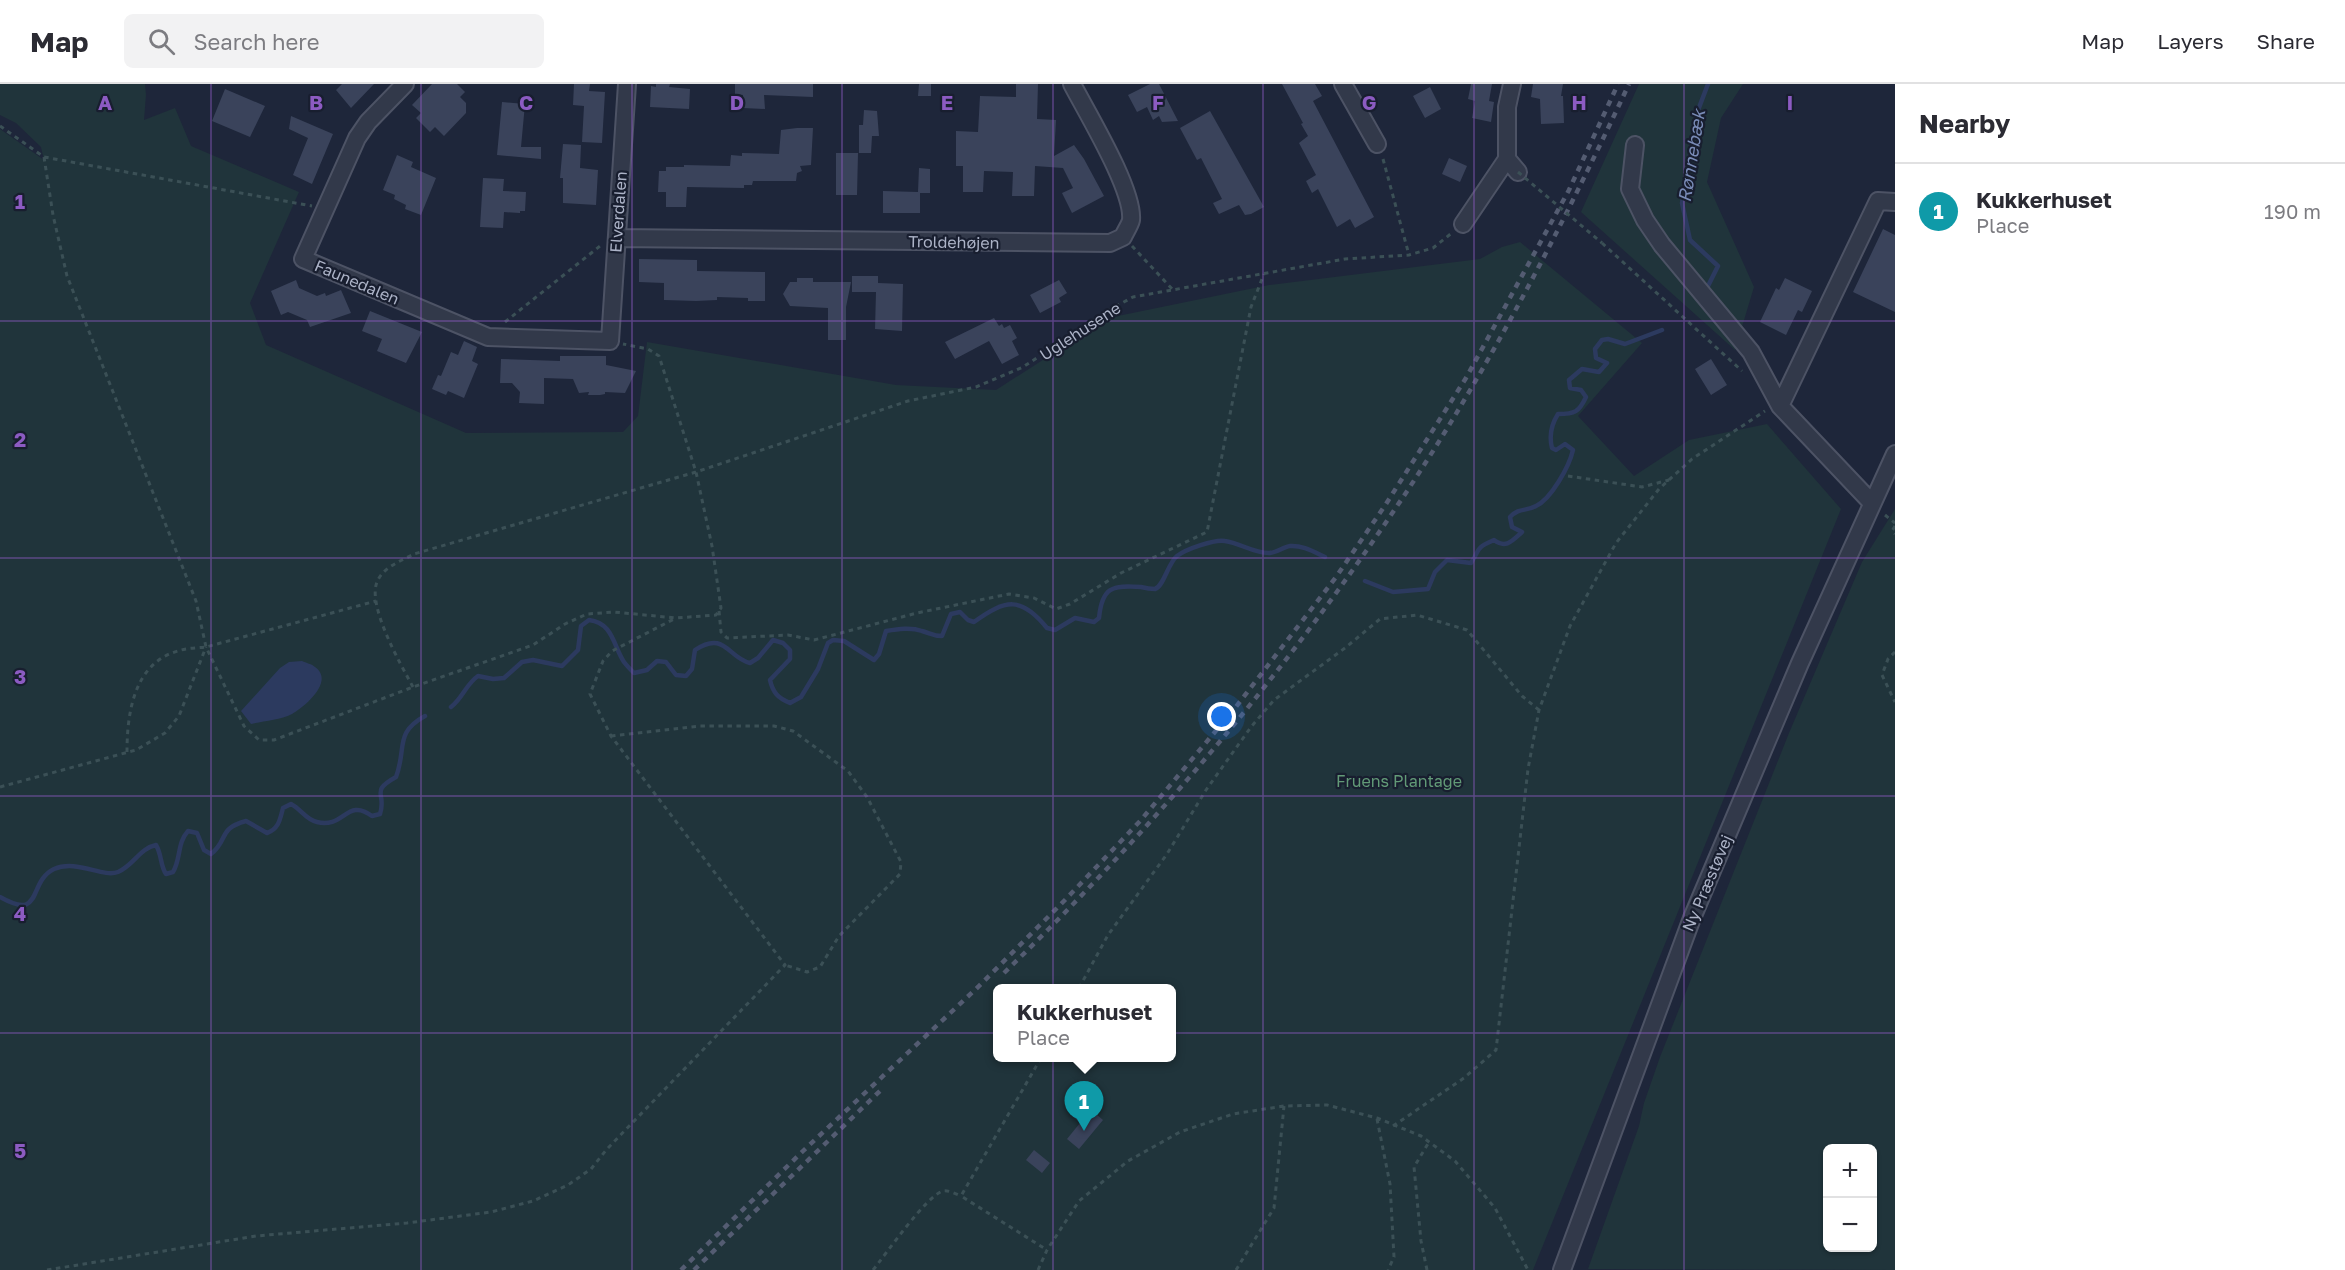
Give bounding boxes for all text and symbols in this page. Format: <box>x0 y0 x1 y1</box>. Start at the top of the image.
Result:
search box <box>124 14 544 68</box>
text: Map <box>30 25 88 58</box>
icon: search <box>145 25 178 58</box>
text: Search here <box>193 28 319 55</box>
text: Map <box>2081 28 2124 54</box>
text: Layers <box>2157 28 2224 54</box>
text: Share <box>2257 28 2315 54</box>
text: A <box>98 90 112 114</box>
text: B <box>309 90 323 114</box>
text: C <box>519 90 533 114</box>
text: D <box>730 90 744 114</box>
text: E <box>941 90 953 114</box>
text: F <box>1152 90 1164 114</box>
text: G <box>1362 90 1376 114</box>
text: H <box>1571 90 1587 114</box>
text: I <box>1787 90 1793 114</box>
water label: Rønnebæk <box>1673 106 1709 204</box>
text: Nearby <box>1919 108 2010 139</box>
street label: Elverdalen <box>605 171 631 253</box>
text: Kukkerhuset <box>1976 186 2112 213</box>
text: 1 <box>15 189 25 213</box>
text: 1 <box>1933 199 1944 223</box>
text: 190 m <box>2264 199 2321 223</box>
text: Place <box>1976 213 2029 237</box>
street label: Troldehøjen <box>908 231 1000 253</box>
street label: Faunedalen <box>312 255 402 309</box>
street label: Uglehusene <box>1036 298 1124 364</box>
text: 2 <box>14 427 26 451</box>
text: 3 <box>14 664 26 688</box>
your location <box>1207 702 1236 731</box>
park label: Fruens Plantage <box>1336 771 1462 791</box>
street label: Ny Præstøvej <box>1678 832 1736 934</box>
text: 4 <box>14 901 26 925</box>
popup <box>993 984 1176 1062</box>
text: Kukkerhuset <box>1017 998 1152 1025</box>
text: Place <box>1017 1025 1070 1049</box>
pin: 1 <box>1064 1082 1104 1131</box>
text: 5 <box>14 1138 26 1162</box>
map controls <box>1823 1144 1877 1252</box>
button: + <box>1823 1144 1877 1198</box>
button: − <box>1823 1198 1877 1252</box>

